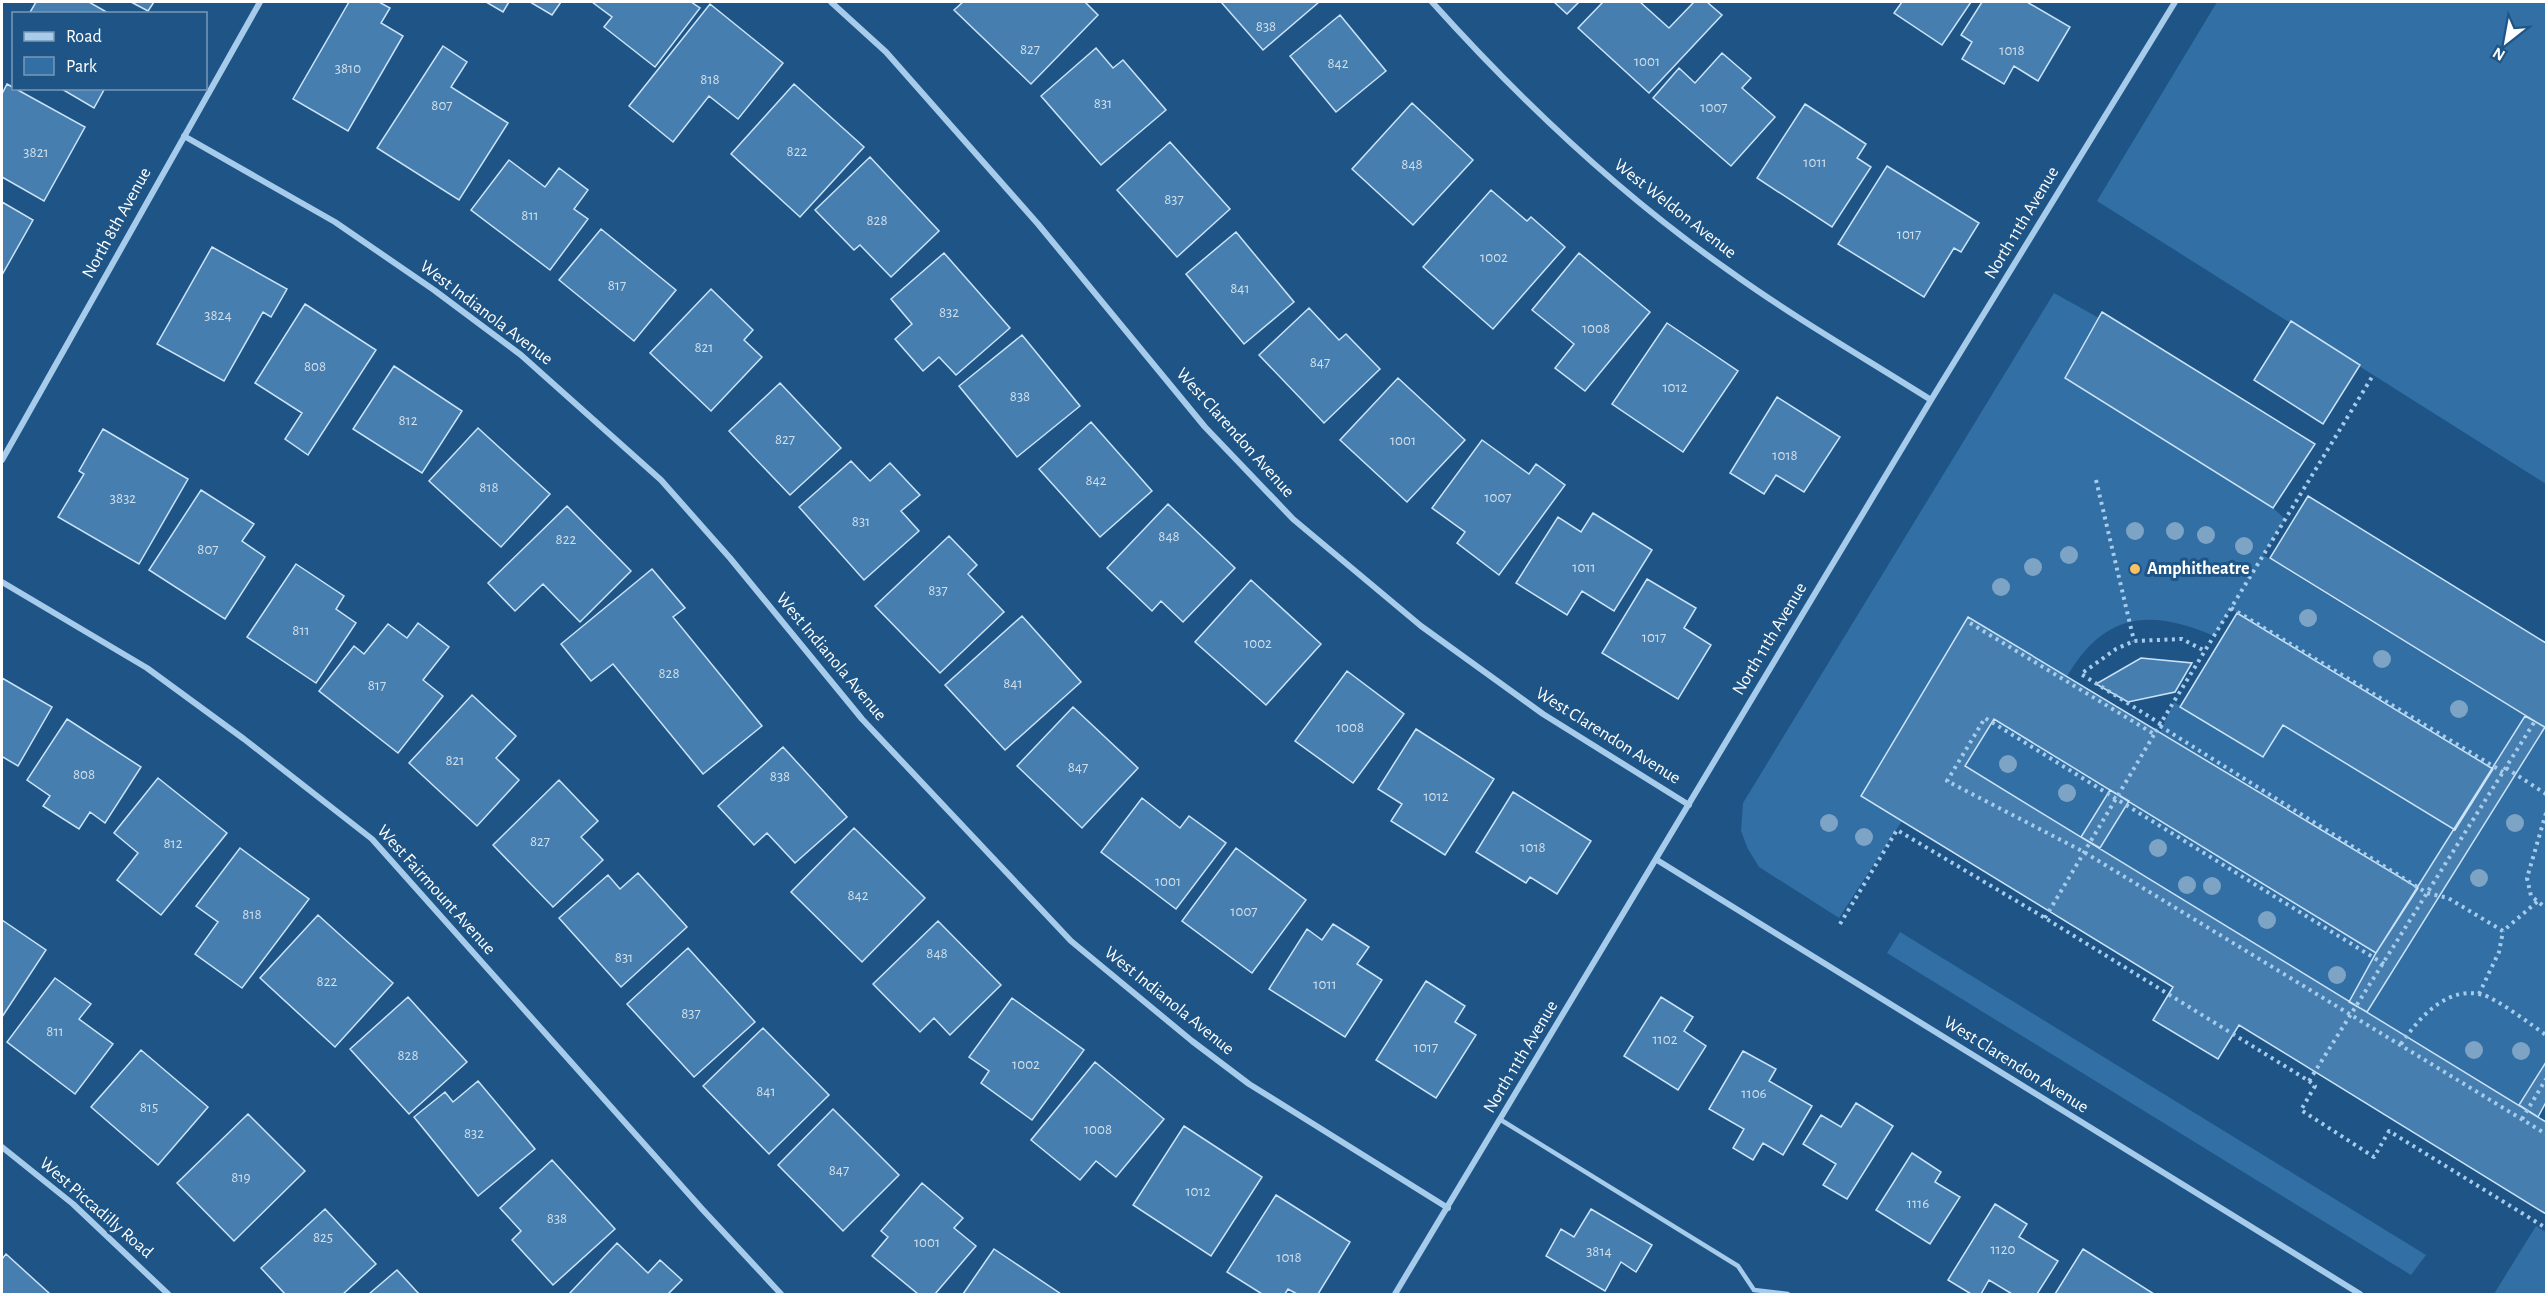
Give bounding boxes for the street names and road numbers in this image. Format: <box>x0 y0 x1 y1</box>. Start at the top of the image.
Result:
street label: West Weldon Avenue <box>1610 156 1740 262</box>
street label: North 11th Avenue <box>1981 164 2063 282</box>
street label: North 8th Avenue <box>79 165 155 281</box>
street label: West Indianola Avenue <box>416 257 556 369</box>
street label: West Clarendon Avenue <box>1172 365 1298 501</box>
street label: North 11th Avenue <box>1729 580 1811 698</box>
street label: West Indianola Avenue <box>772 590 890 724</box>
street label: West Clarendon Avenue <box>1532 684 1684 788</box>
street label: West Fairmount Avenue <box>373 822 499 958</box>
street label: West Indianola Avenue <box>1101 943 1237 1059</box>
street label: North 11th Avenue <box>1480 998 1562 1116</box>
street label: West Clarendon Avenue <box>1940 1013 2092 1117</box>
street label: West Piccadilly Road <box>36 1154 156 1262</box>

